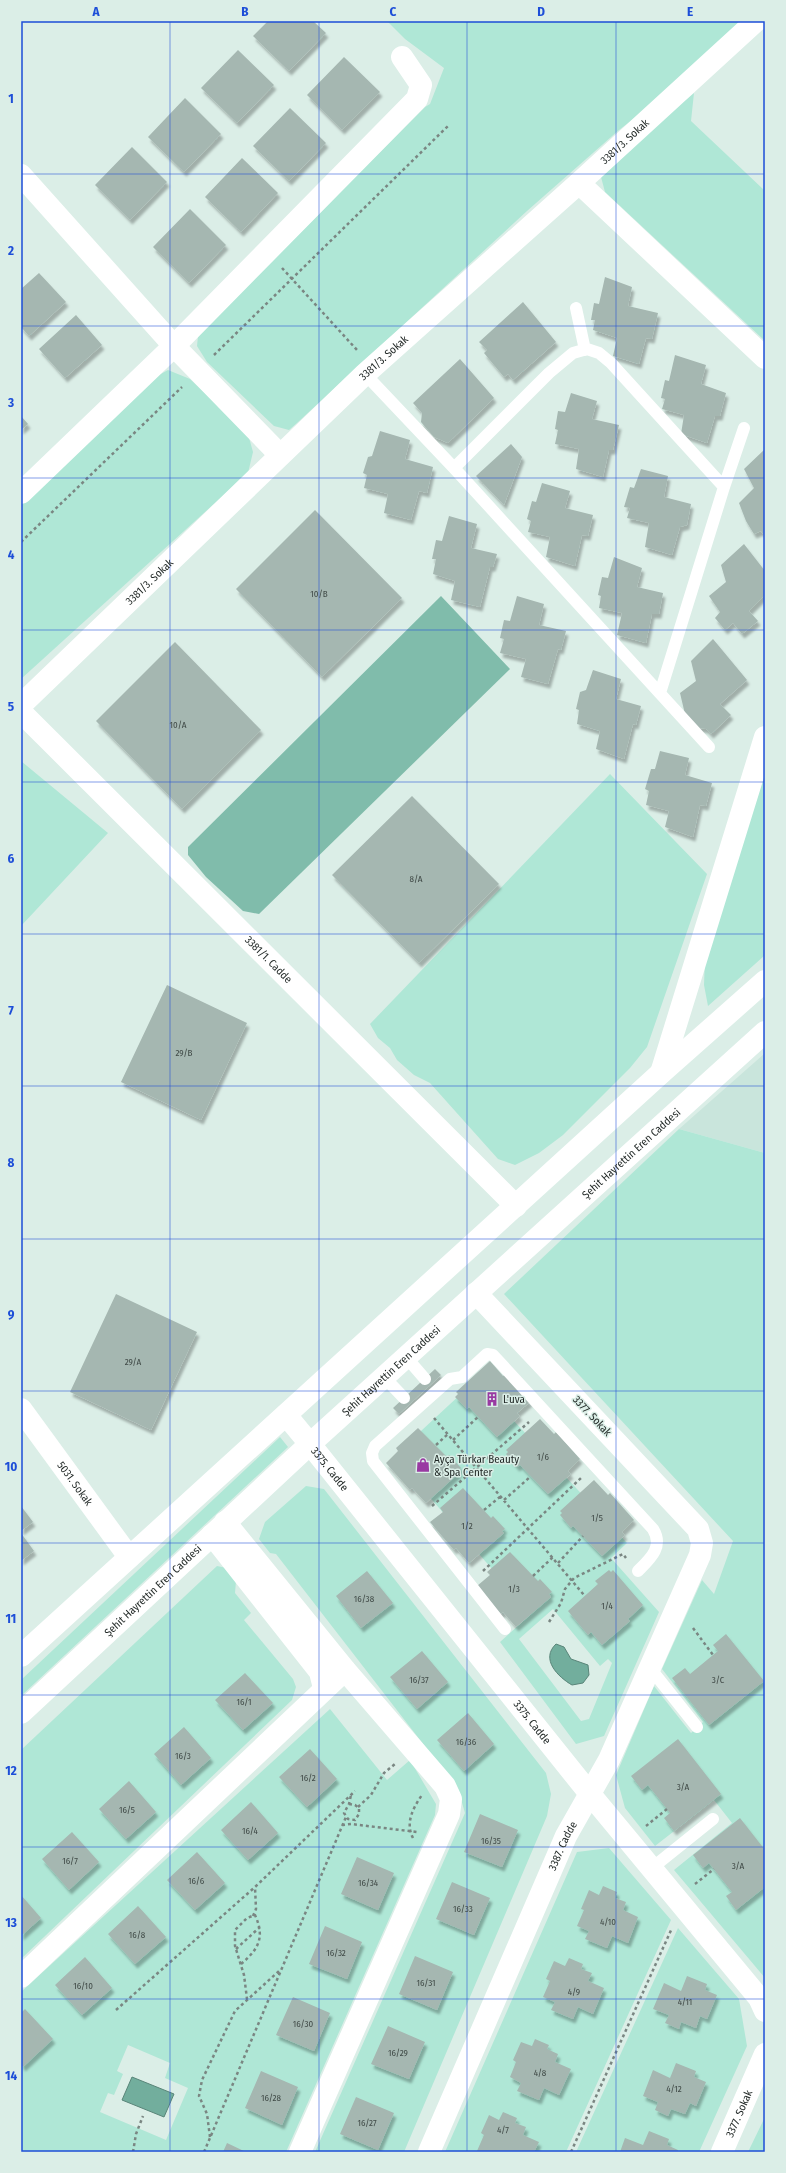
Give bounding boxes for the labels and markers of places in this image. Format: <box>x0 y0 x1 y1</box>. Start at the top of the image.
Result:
building icon: L'uva <box>484 1391 500 1407</box>
place label: L'uva <box>503 1393 525 1406</box>
place label: Ayça Türkar Beauty & Spa Center <box>434 1453 519 1479</box>
shop icon: Ayça Türkar Beauty & Spa Center <box>415 1457 431 1473</box>

